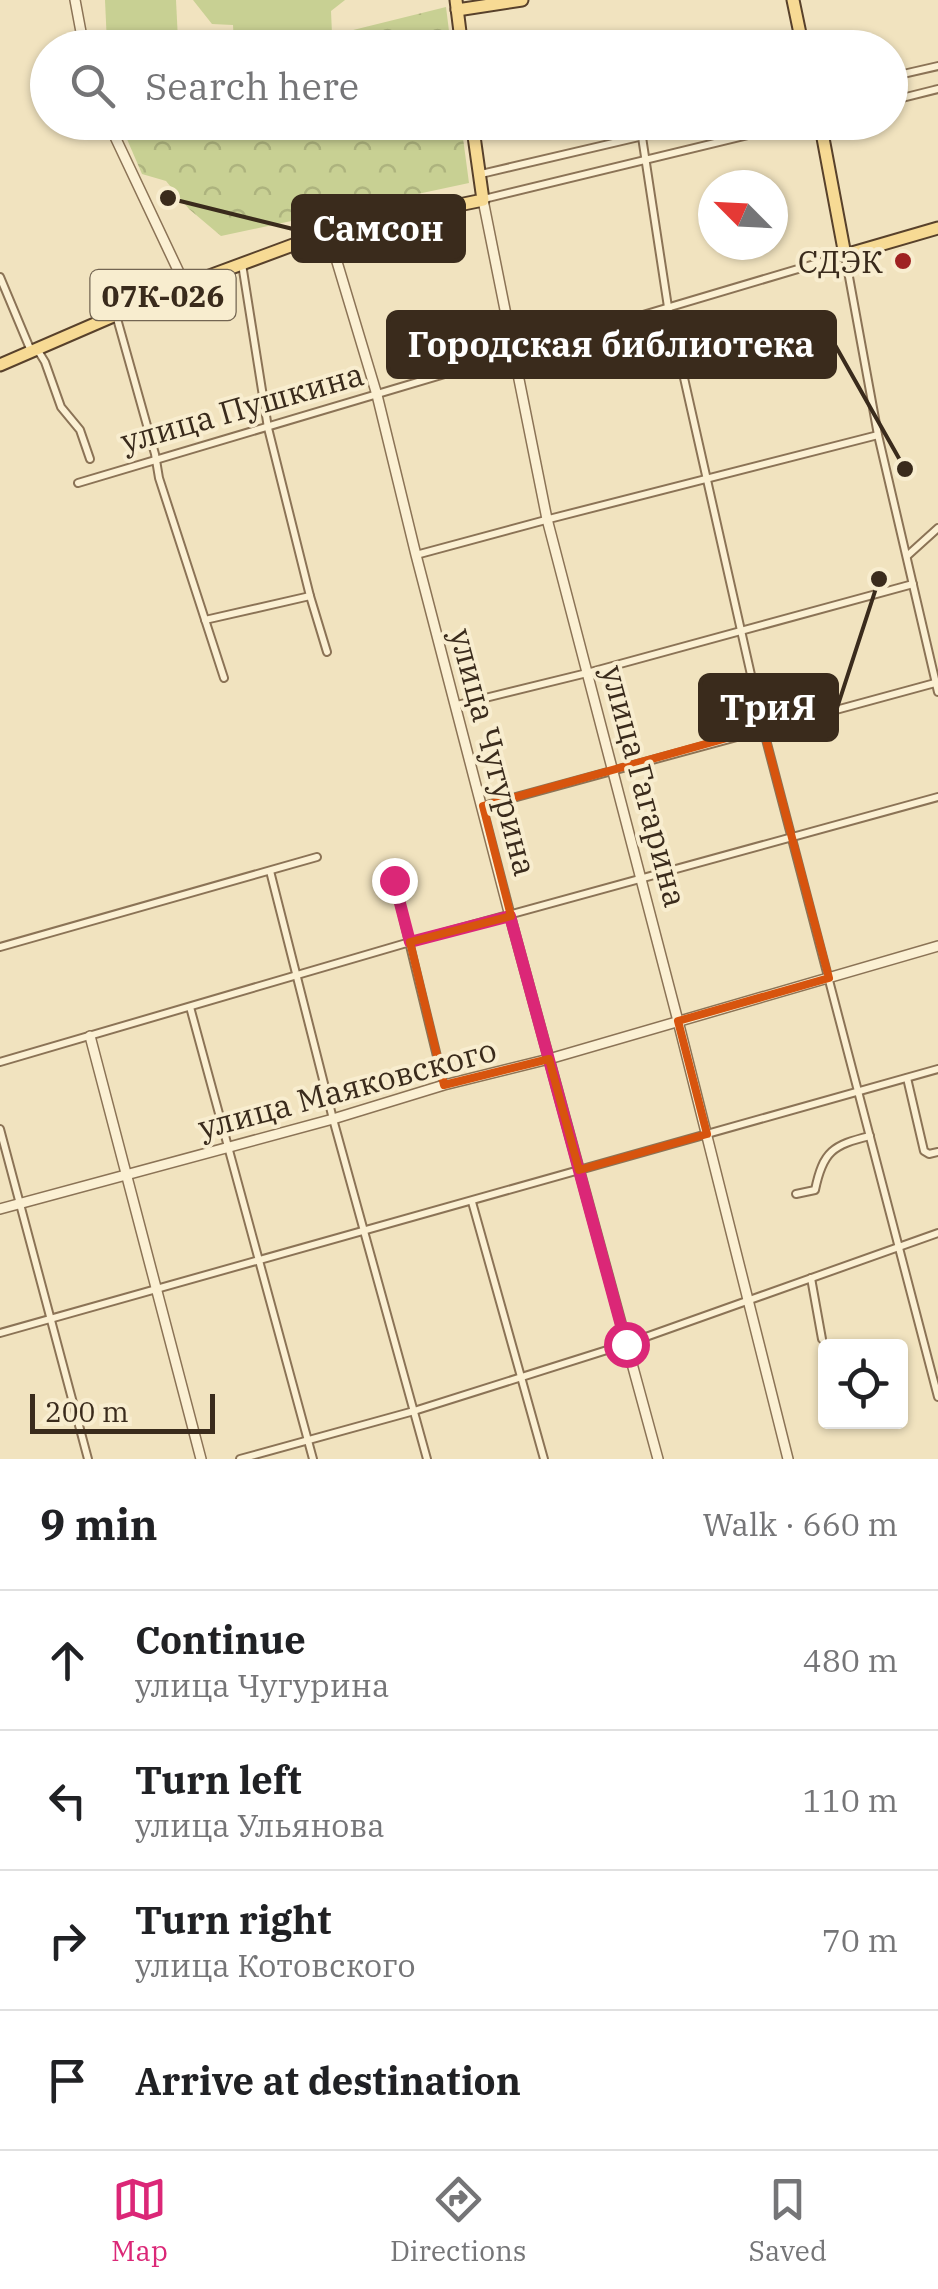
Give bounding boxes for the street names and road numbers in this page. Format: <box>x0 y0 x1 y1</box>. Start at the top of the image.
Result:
road number: 07К-026 <box>90 270 236 320</box>
street label: улица Пушкина <box>116 352 368 462</box>
street label: улица Чугурина <box>441 624 547 880</box>
street label: улица Гагарина <box>593 660 697 912</box>
street label: улица Маяковского <box>193 1028 501 1148</box>

